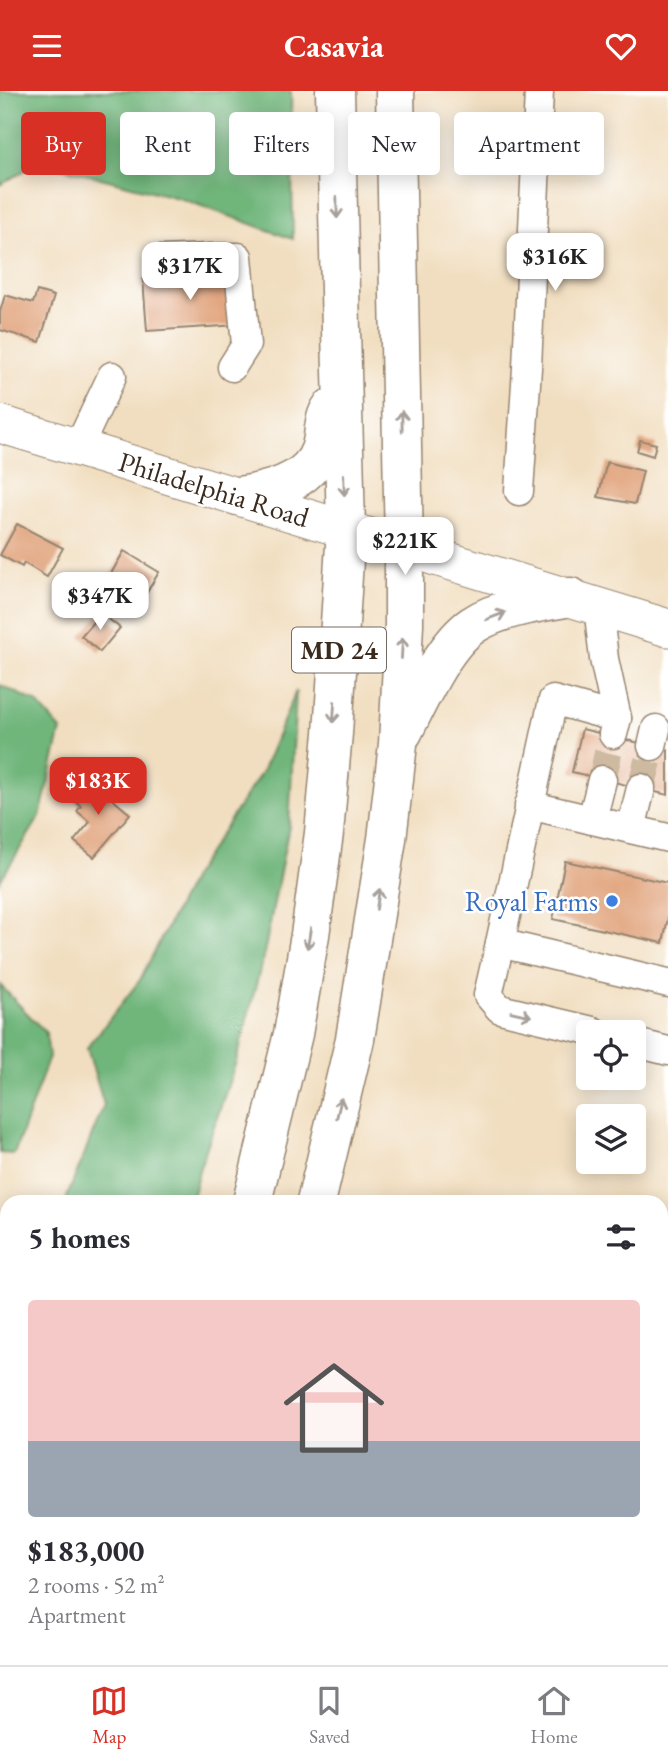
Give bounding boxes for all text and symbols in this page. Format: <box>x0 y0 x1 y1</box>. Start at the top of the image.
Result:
text: Casavia <box>284 25 384 67</box>
icon: menu <box>28 27 66 65</box>
icon: heart <box>602 27 640 65</box>
chip: Buy <box>21 112 106 175</box>
chip: Rent <box>120 112 215 175</box>
chip: Filters <box>229 112 334 175</box>
chip: New <box>348 112 440 175</box>
chip: Apartment <box>454 112 604 175</box>
one-way arrow <box>330 196 344 219</box>
pin: $316K <box>506 233 604 293</box>
text: $316K <box>523 241 587 271</box>
pin: $317K <box>141 243 239 302</box>
text: $317K <box>158 250 222 280</box>
one-way arrow <box>395 410 409 433</box>
street label: Philadelphia Road <box>114 443 314 535</box>
one-way arrow <box>338 473 351 496</box>
pin: $221K <box>356 517 454 577</box>
text: $221K <box>373 525 437 555</box>
pin: $347K <box>51 573 149 632</box>
text: $347K <box>68 580 132 610</box>
one-way arrow <box>484 608 506 621</box>
road number: MD 24 <box>292 628 386 673</box>
one-way arrow <box>396 637 409 660</box>
one-way arrow <box>328 700 341 723</box>
pin: $183K <box>49 757 147 817</box>
text: $183K <box>66 765 130 795</box>
place label: Royal Farms <box>465 883 598 919</box>
one-way arrow <box>372 888 385 911</box>
marker: Royal Farms <box>604 893 620 909</box>
one-way arrow <box>302 926 315 949</box>
one-way arrow <box>509 1008 532 1021</box>
map controls <box>576 1020 646 1174</box>
button: locate <box>576 1020 646 1090</box>
one-way arrow <box>333 1097 346 1120</box>
button: layers <box>576 1104 646 1174</box>
text: 5 homes <box>28 1218 130 1257</box>
icon: filters <box>602 1218 640 1256</box>
icon: home <box>271 1345 397 1471</box>
text: $183,000 <box>28 1531 144 1570</box>
text: 2 rooms · 52 m² <box>28 1570 165 1600</box>
text: Apartment <box>28 1600 126 1630</box>
tab: Map <box>90 1682 128 1749</box>
tab: Saved <box>309 1682 350 1749</box>
tab: Home <box>531 1682 578 1749</box>

